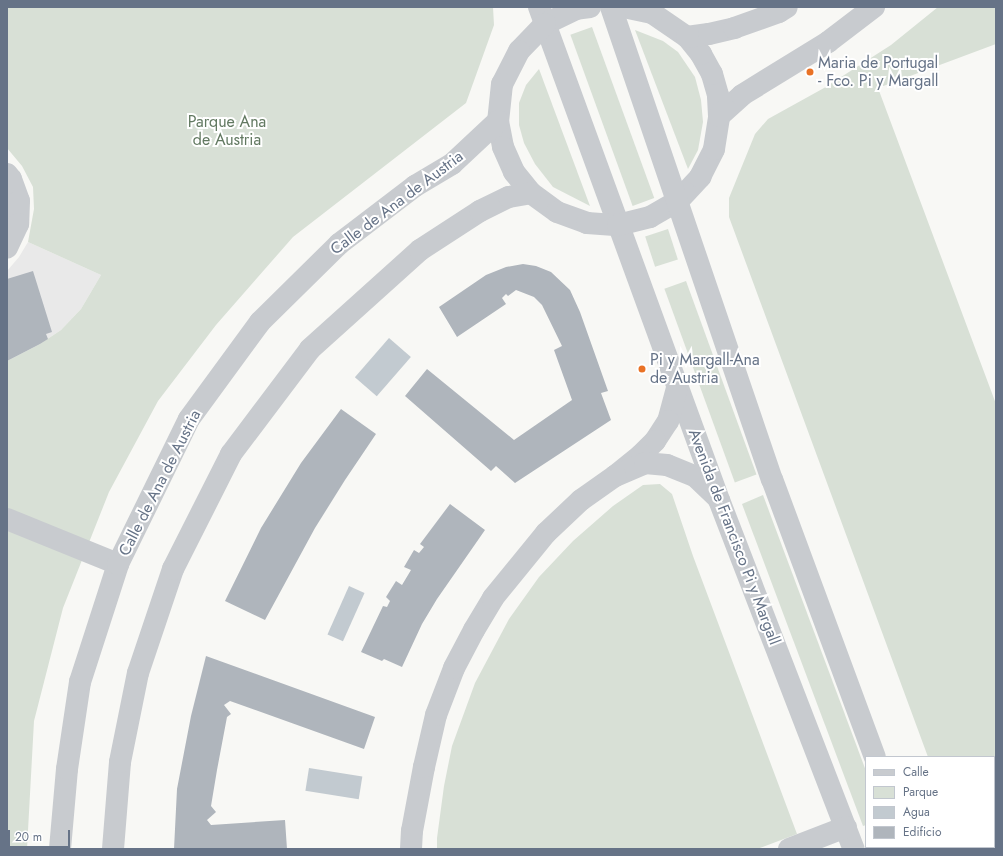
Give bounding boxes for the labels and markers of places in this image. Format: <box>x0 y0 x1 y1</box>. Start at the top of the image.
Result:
place label: Maria de Portugal - Fco. Pi y Margall <box>818 53 939 91</box>
marker: Maria de Portugal - Fco. Pi y Margall <box>805 67 815 77</box>
place label: Pi y Margall-Ana de Austria <box>650 350 760 388</box>
marker: Pi y Margall-Ana de Austria <box>637 364 647 374</box>

